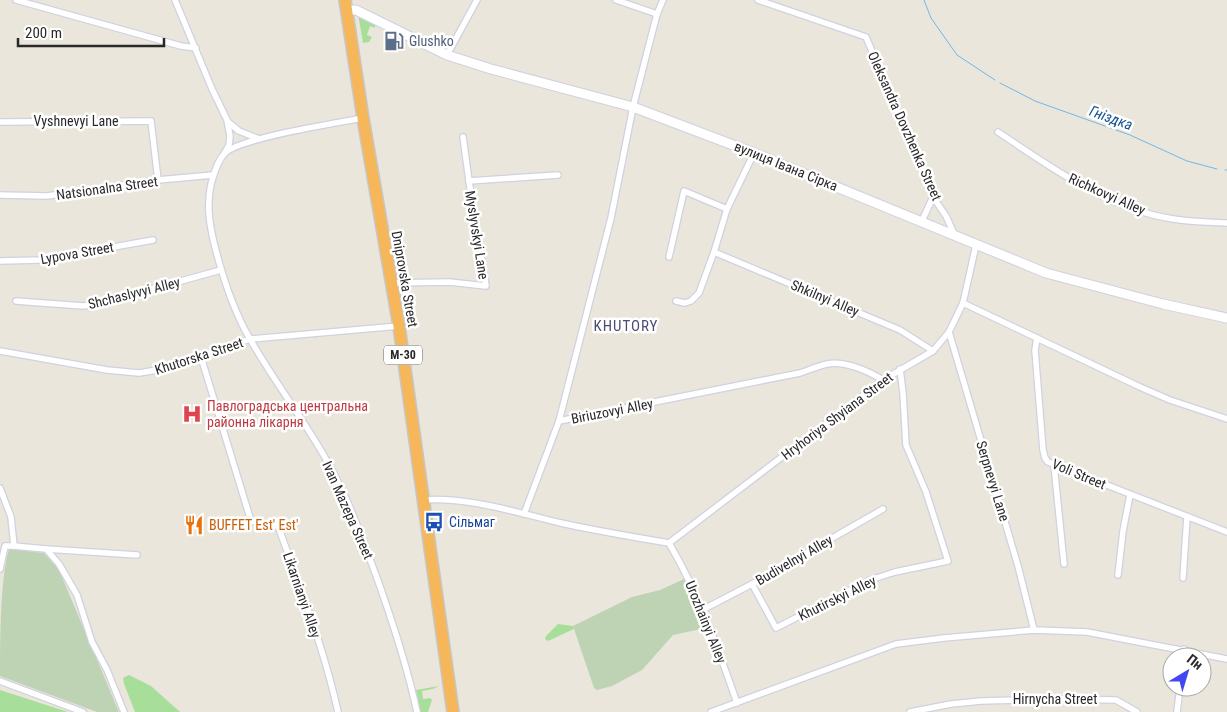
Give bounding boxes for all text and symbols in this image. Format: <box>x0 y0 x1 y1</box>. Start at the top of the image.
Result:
scale bar <box>18 15 164 47</box>
text: 200 m <box>25 24 62 42</box>
fuel station icon: Glushko <box>383 30 405 52</box>
place label: Glushko <box>409 33 454 49</box>
street label: Oleksandra Dovzhenka Street <box>865 49 945 203</box>
water label: Гніздка <box>1087 102 1135 134</box>
street label: Vyshnevyi Lane <box>34 113 119 129</box>
street label: вулиця Івана Сірка <box>732 138 840 194</box>
street label: Richkovyi Alley <box>1066 170 1148 218</box>
street label: Natsionalna Street <box>55 173 159 203</box>
street label: Myslyvskyi Lane <box>462 190 492 281</box>
street label: Dniprovska Street <box>389 230 421 328</box>
street label: Lypova Street <box>39 239 115 267</box>
street label: Shchaslyvyi Alley <box>86 274 182 312</box>
street label: Shkilnyi Alley <box>788 276 862 320</box>
district label: KHUTORY <box>593 317 659 335</box>
street label: Khutorska Street <box>153 334 245 378</box>
road number: М-30 <box>384 346 422 364</box>
street label: Hryhoriya Shyiana Street <box>778 369 896 463</box>
street label: Biriuzovyi Alley <box>570 395 654 427</box>
place label: Павлоградська центральна районна лікарня <box>207 398 368 430</box>
hospital icon: Павлоградська центральна районна лікарня <box>181 403 203 425</box>
street label: Serpnevyi Lane <box>973 439 1013 524</box>
street label: Voli Street <box>1050 455 1108 493</box>
street label: Ivan Mazepa Street <box>319 459 377 561</box>
bus stop icon: Сільмаг <box>423 511 445 533</box>
restaurant icon: BUFFET Est' Est' <box>183 514 205 536</box>
place label: Сільмаг <box>449 514 495 530</box>
place label: BUFFET Est' Est' <box>209 517 298 533</box>
street label: Budivelnyi Alley <box>753 531 835 588</box>
street label: Likarnianyi Alley <box>280 550 324 640</box>
street label: Khutirskyi Alley <box>795 572 879 624</box>
street label: Urozhainyi Alley <box>682 578 730 666</box>
north arrow <box>1162 647 1212 697</box>
text: Пн <box>1184 651 1206 673</box>
street label: Hirnycha Street <box>1013 691 1097 707</box>

